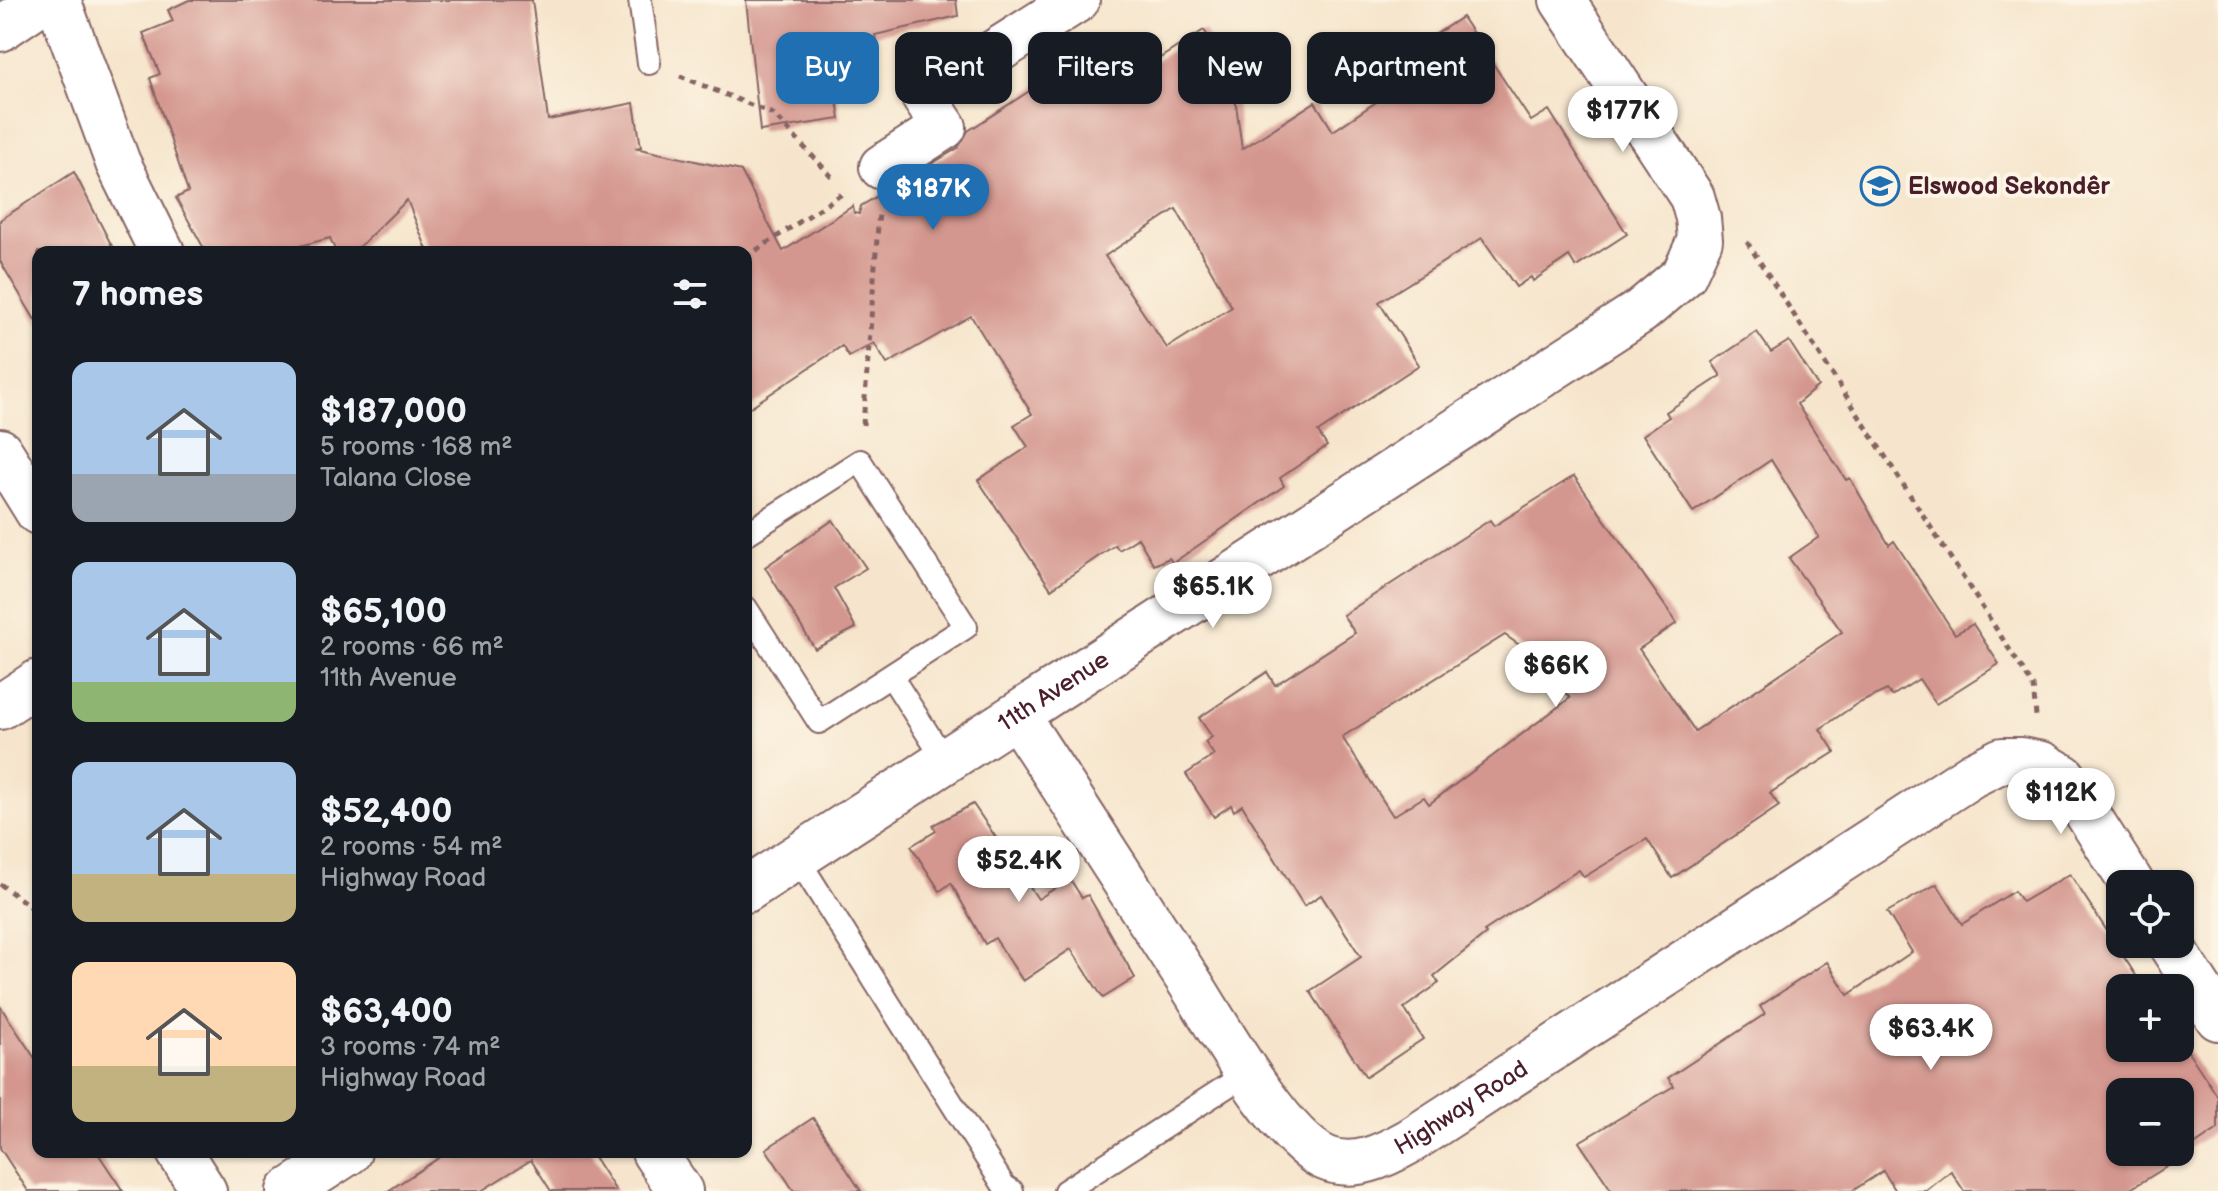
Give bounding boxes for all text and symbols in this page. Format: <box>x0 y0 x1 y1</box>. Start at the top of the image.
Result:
chip: Buy <box>776 32 879 104</box>
chip: Rent <box>895 32 1012 104</box>
chip: Filters <box>1028 32 1162 104</box>
chip: New <box>1178 32 1291 104</box>
chip: Apartment <box>1307 32 1495 104</box>
pin: $177K <box>1567 86 1679 154</box>
text: $177K <box>1586 96 1660 127</box>
pin: $187K <box>877 164 989 232</box>
school or university icon: Elswood Sekondêr <box>1859 165 1901 207</box>
place label: Elswood Sekondêr <box>1908 172 2110 201</box>
text: $187K <box>895 174 971 205</box>
icon: filters <box>668 272 712 316</box>
text: 7 homes <box>72 274 203 315</box>
text: $187,000 <box>320 391 467 432</box>
icon: home <box>136 394 232 490</box>
text: 5 rooms · 168 m² <box>320 432 513 463</box>
text: Talana Close <box>320 463 472 494</box>
pin: $65.1K <box>1148 562 1278 630</box>
text: $65.1K <box>1172 572 1254 603</box>
text: $65,100 <box>320 591 447 632</box>
icon: home <box>136 594 232 690</box>
text: 2 rooms · 66 m² <box>320 632 504 663</box>
pin: $66K <box>1509 641 1603 709</box>
street label: 11th Avenue <box>992 645 1114 738</box>
text: $66K <box>1523 651 1589 682</box>
text: 11th Avenue <box>320 663 457 694</box>
pin: $112K <box>2005 768 2117 836</box>
text: $112K <box>2025 778 2097 809</box>
text: $52,400 <box>320 791 452 832</box>
icon: home <box>136 794 232 890</box>
text: 2 rooms · 54 m² <box>320 832 503 863</box>
pin: $52.4K <box>954 836 1084 904</box>
text: $52.4K <box>976 846 1062 877</box>
text: Highway Road <box>320 863 486 894</box>
map controls <box>2106 870 2194 1166</box>
button: locate <box>2106 870 2194 958</box>
button: + <box>2106 974 2194 1062</box>
text: $63,400 <box>320 991 453 1032</box>
icon: home <box>136 994 232 1090</box>
pin: $63.4K <box>1866 1004 1996 1072</box>
text: $63.4K <box>1888 1014 1974 1045</box>
text: 3 rooms · 74 m² <box>320 1032 500 1063</box>
street label: Highway Road <box>1389 1054 1533 1161</box>
text: Highway Road <box>320 1063 486 1094</box>
button: − <box>2106 1078 2194 1166</box>

